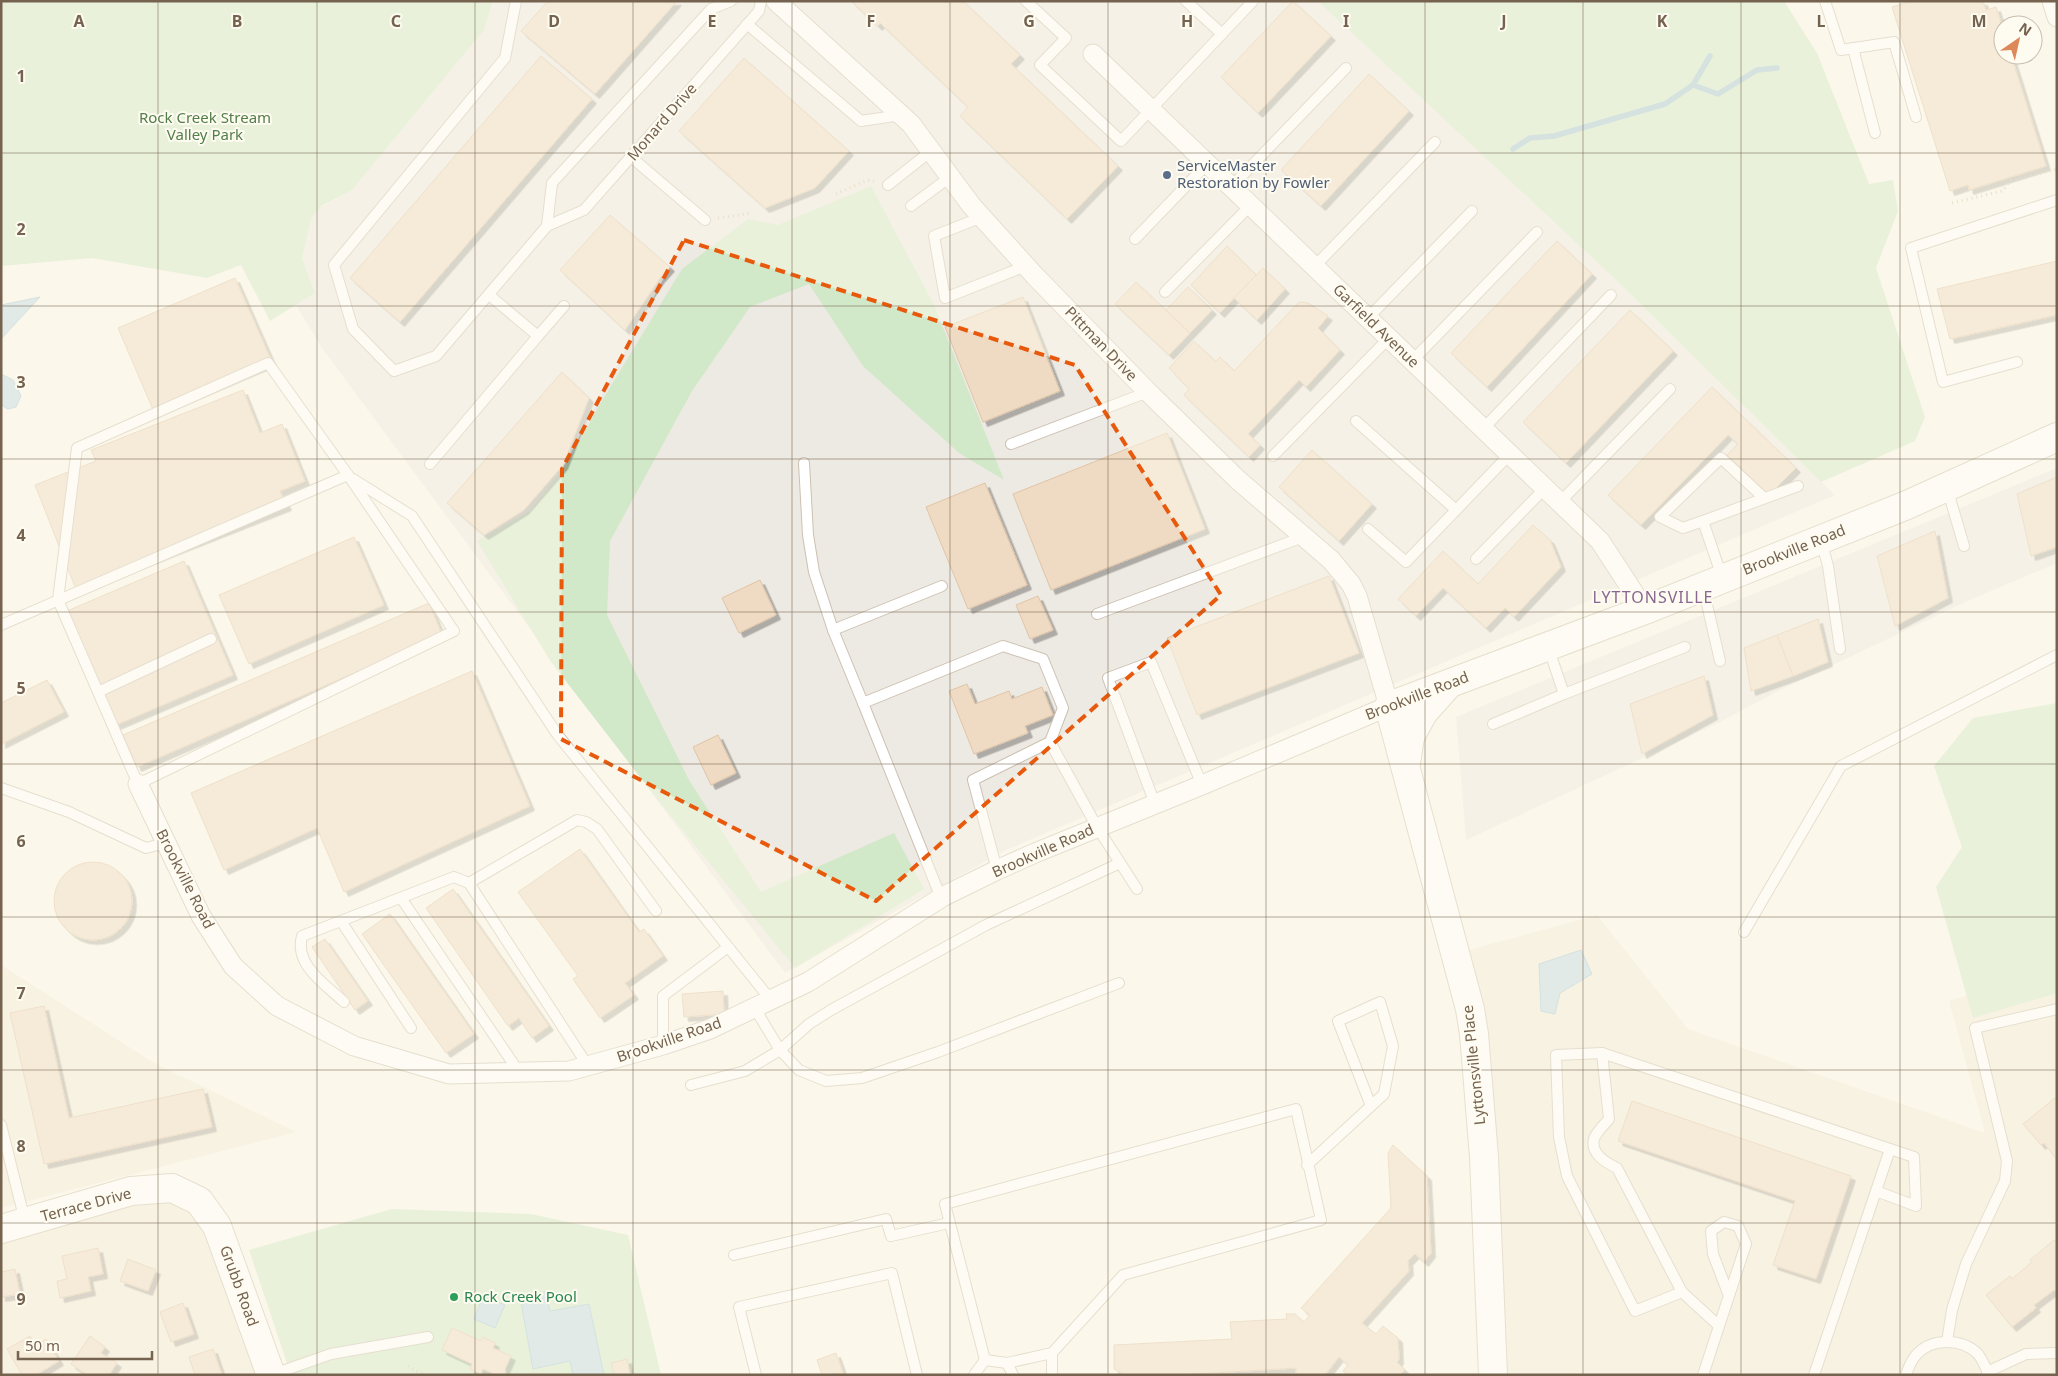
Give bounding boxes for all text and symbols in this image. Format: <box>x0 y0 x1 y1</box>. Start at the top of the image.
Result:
text: A <box>73 10 85 32</box>
text: B <box>232 10 242 32</box>
text: C <box>391 10 401 32</box>
text: D <box>548 10 560 32</box>
text: E <box>708 10 717 32</box>
text: F <box>867 10 875 32</box>
text: G <box>1023 10 1035 32</box>
text: H <box>1181 10 1193 32</box>
text: I <box>1343 10 1349 32</box>
text: J <box>1499 10 1507 32</box>
text: K <box>1657 10 1668 32</box>
text: L <box>1817 10 1826 32</box>
text: M <box>1971 10 1987 32</box>
north arrow <box>1993 15 2043 65</box>
text: N <box>2016 18 2036 40</box>
text: 1 <box>16 65 26 87</box>
street label: Monard Drive <box>622 78 700 164</box>
park label: Rock Creek Stream Valley Park <box>139 107 271 144</box>
place label: ServiceMaster Restoration by Fowler <box>1177 155 1330 192</box>
marker: ServiceMaster Restoration by Fowler <box>1161 169 1173 181</box>
text: 2 <box>16 218 26 240</box>
street label: Garfield Avenue <box>1329 279 1424 372</box>
street label: Pittman Drive <box>1061 302 1142 385</box>
text: 3 <box>16 371 26 393</box>
street label: Brookville Road <box>1739 519 1848 579</box>
text: 4 <box>16 524 26 546</box>
district label: LYTTONSVILLE <box>1593 586 1713 608</box>
street label: Brookville Road <box>1362 666 1471 724</box>
text: 5 <box>16 677 26 699</box>
street label: Brookville Road <box>989 819 1097 881</box>
street label: Brookville Road <box>152 825 220 932</box>
text: 6 <box>16 830 26 852</box>
text: 7 <box>16 982 26 1004</box>
street label: Lyttonsville Place <box>1457 1004 1489 1126</box>
street label: Brookville Road <box>614 1012 724 1066</box>
text: 8 <box>16 1135 26 1157</box>
street label: Terrace Drive <box>38 1182 133 1226</box>
street label: Grubb Road <box>216 1242 264 1329</box>
place label: Rock Creek Pool <box>464 1286 577 1306</box>
text: 9 <box>16 1288 26 1310</box>
marker: Rock Creek Pool <box>448 1291 460 1303</box>
scale bar <box>18 1328 151 1360</box>
text: 50 m <box>25 1335 60 1355</box>

